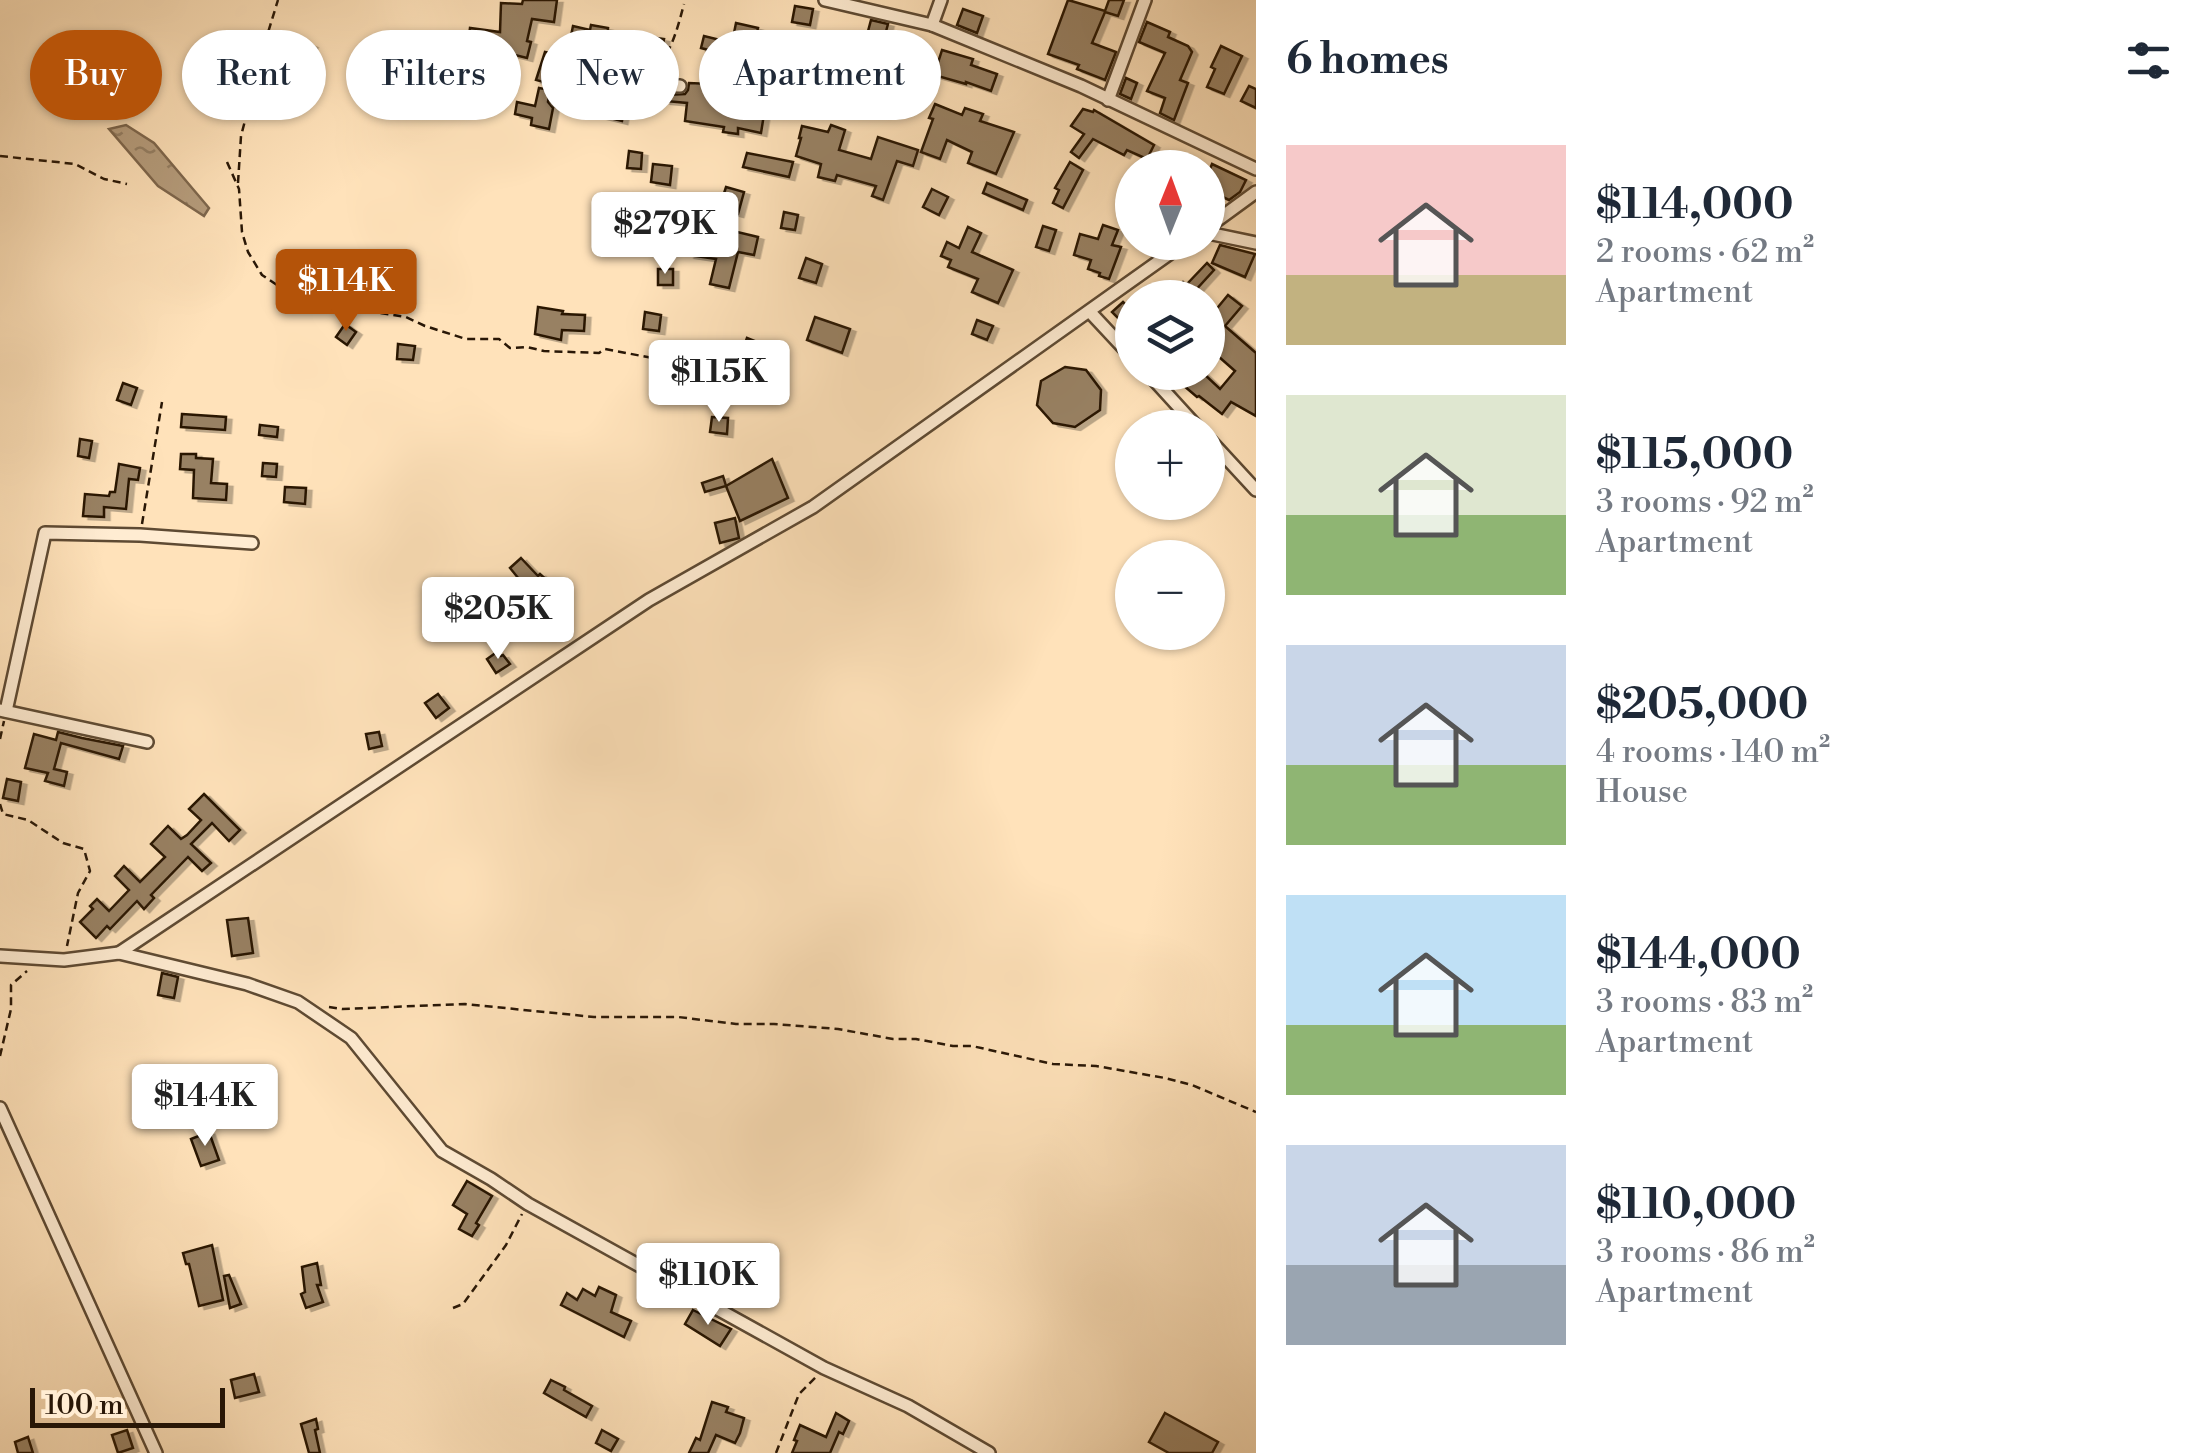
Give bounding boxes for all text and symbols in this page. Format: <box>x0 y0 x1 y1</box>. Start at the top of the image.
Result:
chip: Buy <box>30 30 162 120</box>
chip: Rent <box>182 30 326 120</box>
chip: Filters <box>346 30 521 120</box>
chip: New <box>541 30 679 120</box>
chip: Apartment <box>699 30 941 120</box>
icon: filters <box>2121 33 2176 88</box>
text: 6 homes <box>1286 34 1449 87</box>
north arrow <box>1115 150 1225 260</box>
map controls <box>1115 150 1225 650</box>
text: $114,000 <box>1596 179 1793 232</box>
icon: home <box>1366 185 1486 305</box>
pin: $279K <box>595 192 735 277</box>
text: $279K <box>613 204 717 244</box>
text: 2 rooms · 62 m² <box>1596 232 1814 272</box>
pin: $114K <box>276 249 416 334</box>
text: $114K <box>298 261 394 301</box>
text: Apartment <box>1596 272 1753 312</box>
button: layers <box>1115 280 1225 390</box>
pin: $115K <box>649 340 789 425</box>
text: $115K <box>671 352 767 392</box>
button: + <box>1115 410 1225 520</box>
text: $115,000 <box>1596 429 1793 482</box>
icon: home <box>1366 435 1486 555</box>
text: 3 rooms · 92 m² <box>1596 482 1814 522</box>
text: Apartment <box>1596 522 1753 562</box>
button: − <box>1115 540 1225 650</box>
pin: $205K <box>428 577 568 662</box>
text: $205K <box>444 589 552 629</box>
text: $205,000 <box>1596 679 1808 732</box>
icon: home <box>1366 685 1486 805</box>
text: 4 rooms · 140 m² <box>1596 732 1830 772</box>
text: House <box>1596 772 1688 812</box>
text: $144,000 <box>1596 929 1801 982</box>
icon: home <box>1366 935 1486 1055</box>
text: 3 rooms · 83 m² <box>1596 982 1813 1022</box>
text: Apartment <box>1596 1022 1753 1062</box>
pin: $144K <box>135 1064 275 1149</box>
text: $144K <box>154 1076 256 1116</box>
text: $110,000 <box>1596 1179 1796 1232</box>
icon: home <box>1366 1185 1486 1305</box>
text: 3 rooms · 86 m² <box>1596 1232 1815 1272</box>
pin: $110K <box>638 1243 778 1328</box>
text: $110K <box>659 1255 757 1295</box>
text: Apartment <box>1596 1272 1753 1312</box>
scale bar <box>30 1383 225 1428</box>
text: 100 m <box>45 1388 124 1423</box>

